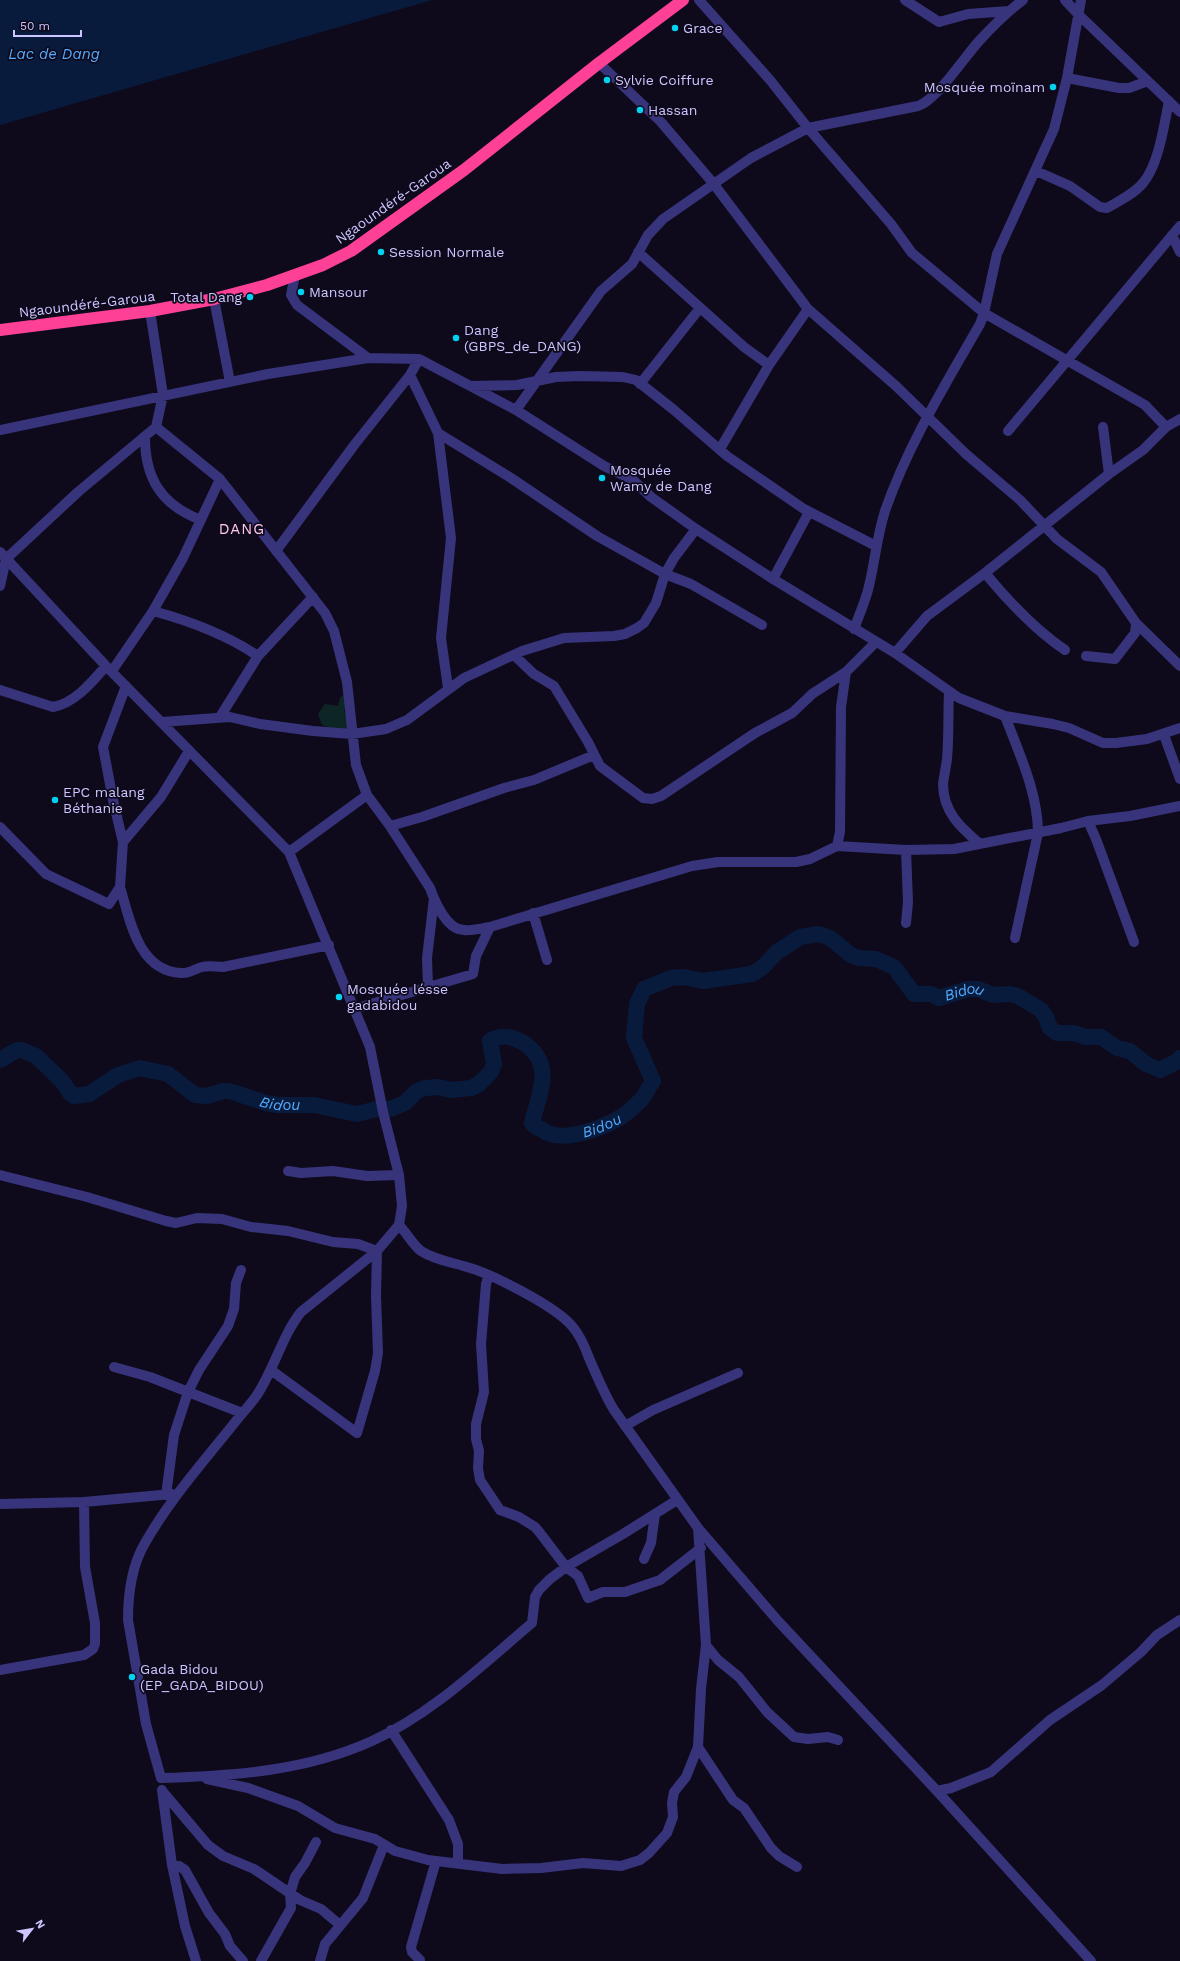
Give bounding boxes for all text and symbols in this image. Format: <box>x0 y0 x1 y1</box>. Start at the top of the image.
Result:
scale bar <box>14 12 81 38</box>
text: 50 m <box>20 19 50 33</box>
place label: Grace <box>683 20 723 36</box>
marker: Grace <box>670 23 680 33</box>
water label: Lac de Dang <box>8 45 100 63</box>
place label: Sylvie Coiffure <box>615 72 714 88</box>
marker: Sylvie Coiffure <box>602 75 612 85</box>
place label: Mosquée moïnam <box>924 79 1045 95</box>
marker: Mosquée moïnam <box>1048 82 1058 92</box>
place label: Hassan <box>648 102 697 118</box>
marker: Hassan <box>635 105 645 115</box>
street label: Ngaoundéré-Garoua <box>332 155 454 247</box>
place label: Session Normale <box>389 244 504 260</box>
marker: Session Normale <box>376 247 386 257</box>
place label: Mansour <box>309 284 368 300</box>
marker: Mansour <box>296 287 306 297</box>
street label: Ngaoundéré-Garoua <box>18 288 156 320</box>
place label: Total Dang <box>170 289 243 305</box>
marker: Total Dang <box>245 292 255 302</box>
place label: Dang (GBPS_de_DANG) <box>464 322 581 354</box>
marker: Dang (GBPS_de_DANG) <box>451 333 461 343</box>
place label: Mosquée Wamy de Dang <box>610 462 712 494</box>
marker: Mosquée Wamy de Dang <box>597 473 607 483</box>
district label: DANG <box>219 520 265 538</box>
place label: EPC malang Béthanie <box>63 784 145 816</box>
marker: EPC malang Béthanie <box>50 795 60 805</box>
water label: Bidou <box>942 980 987 1005</box>
place label: Mosquée lésse gadabidou <box>347 981 448 1013</box>
marker: Mosquée lésse gadabidou <box>334 992 344 1002</box>
water label: Bidou <box>257 1093 300 1115</box>
water label: Bidou <box>580 1110 625 1142</box>
place label: Gada Bidou (EP_GADA_BIDOU) <box>140 1661 264 1693</box>
marker: Gada Bidou (EP_GADA_BIDOU) <box>127 1672 137 1682</box>
north arrow <box>12 1909 52 1949</box>
text: N <box>32 1917 48 1931</box>

